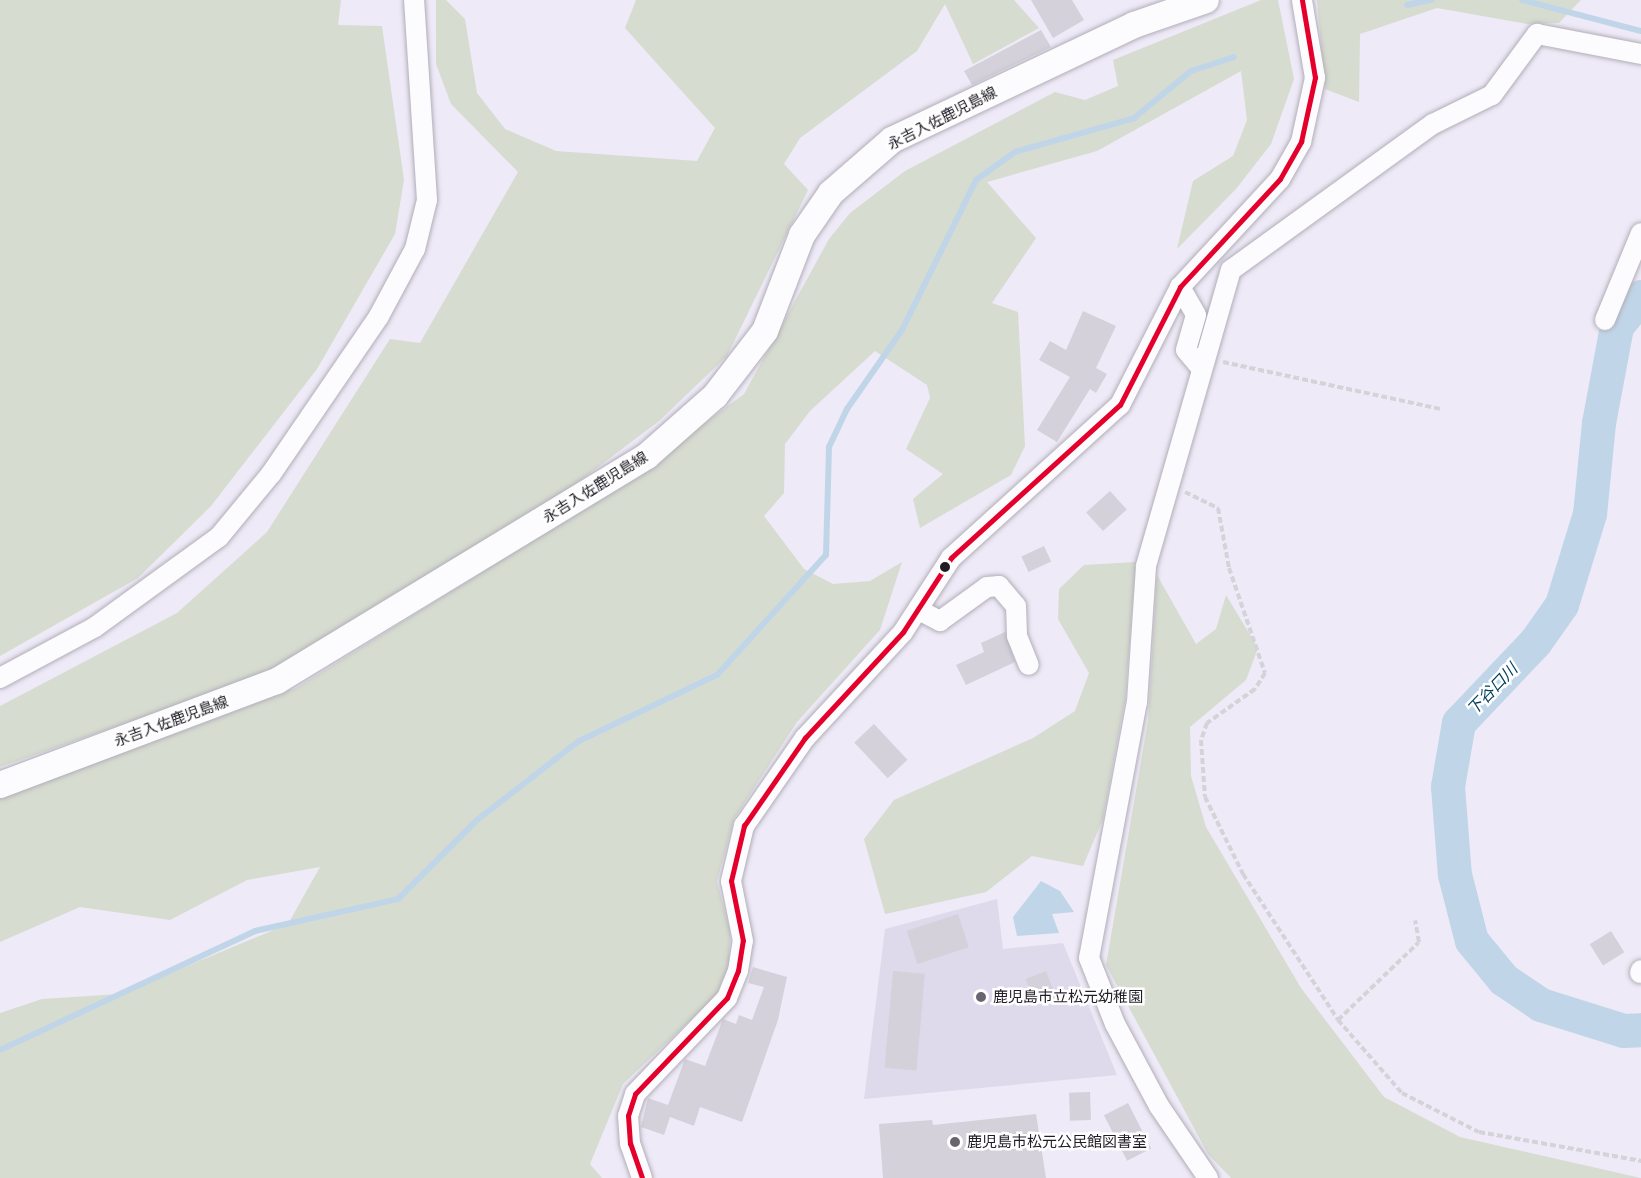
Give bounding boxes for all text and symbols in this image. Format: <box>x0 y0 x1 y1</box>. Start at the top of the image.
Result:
street label: 永吉入佐鹿児島線 <box>884 83 1000 153</box>
street label: 永吉入佐鹿児島線 <box>539 448 651 526</box>
unlabelled marker <box>939 561 951 573</box>
water label: 下谷口川 <box>1463 659 1521 719</box>
street label: 永吉入佐鹿児島線 <box>112 692 230 750</box>
place label: 鹿児島市立松元幼稚園 <box>993 988 1143 1006</box>
marker: 鹿児島市立松元幼稚園 <box>974 990 988 1004</box>
place label: 鹿児島市松元公民館図書室 <box>967 1133 1147 1151</box>
marker: 鹿児島市松元公民館図書室 <box>948 1135 962 1149</box>

